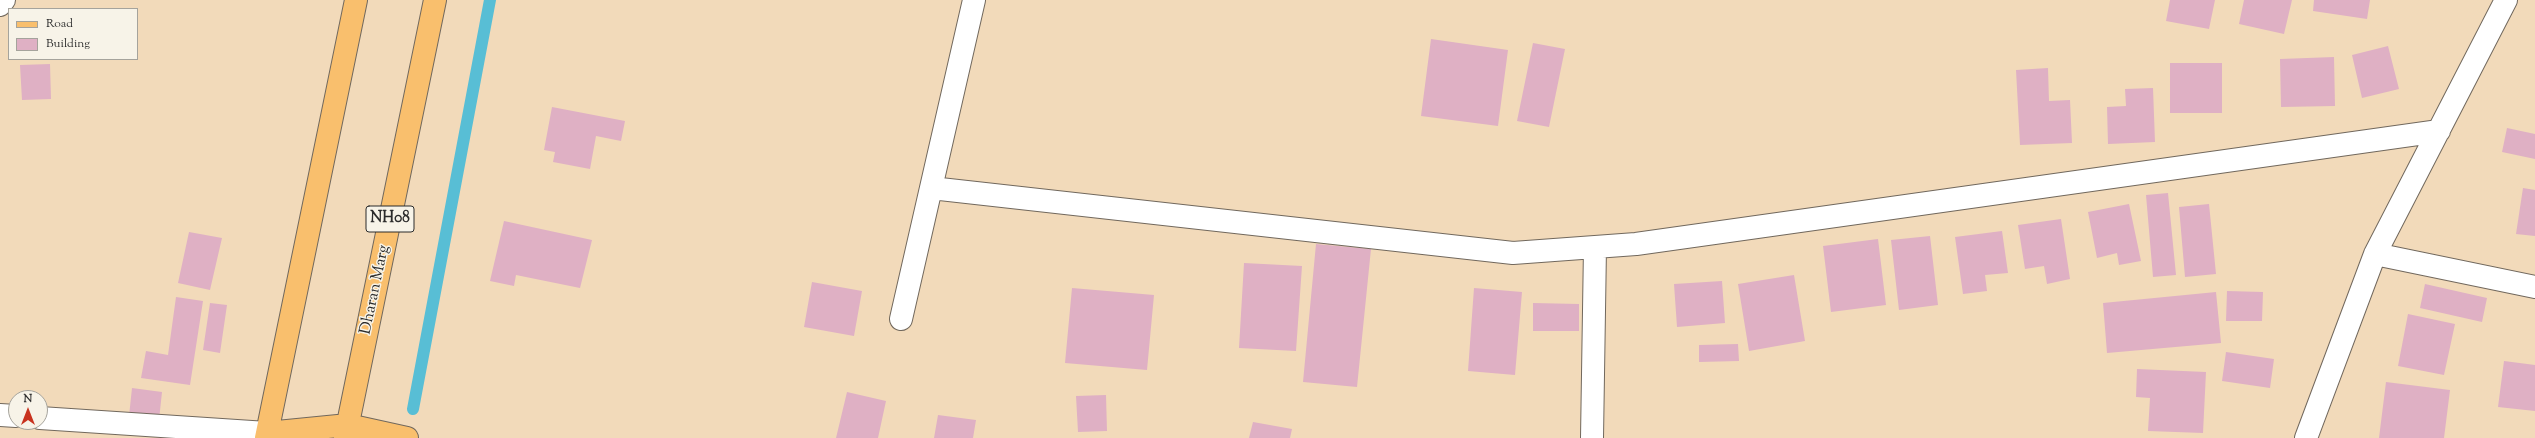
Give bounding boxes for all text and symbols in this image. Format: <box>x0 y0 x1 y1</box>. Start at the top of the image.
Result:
legend <box>8 8 138 60</box>
text: Road <box>46 15 73 33</box>
text: Building <box>46 35 90 53</box>
road number: NH08 <box>366 206 414 232</box>
street label: Dharan Marg <box>357 243 395 337</box>
north arrow <box>8 390 48 430</box>
text: N <box>24 391 32 407</box>

